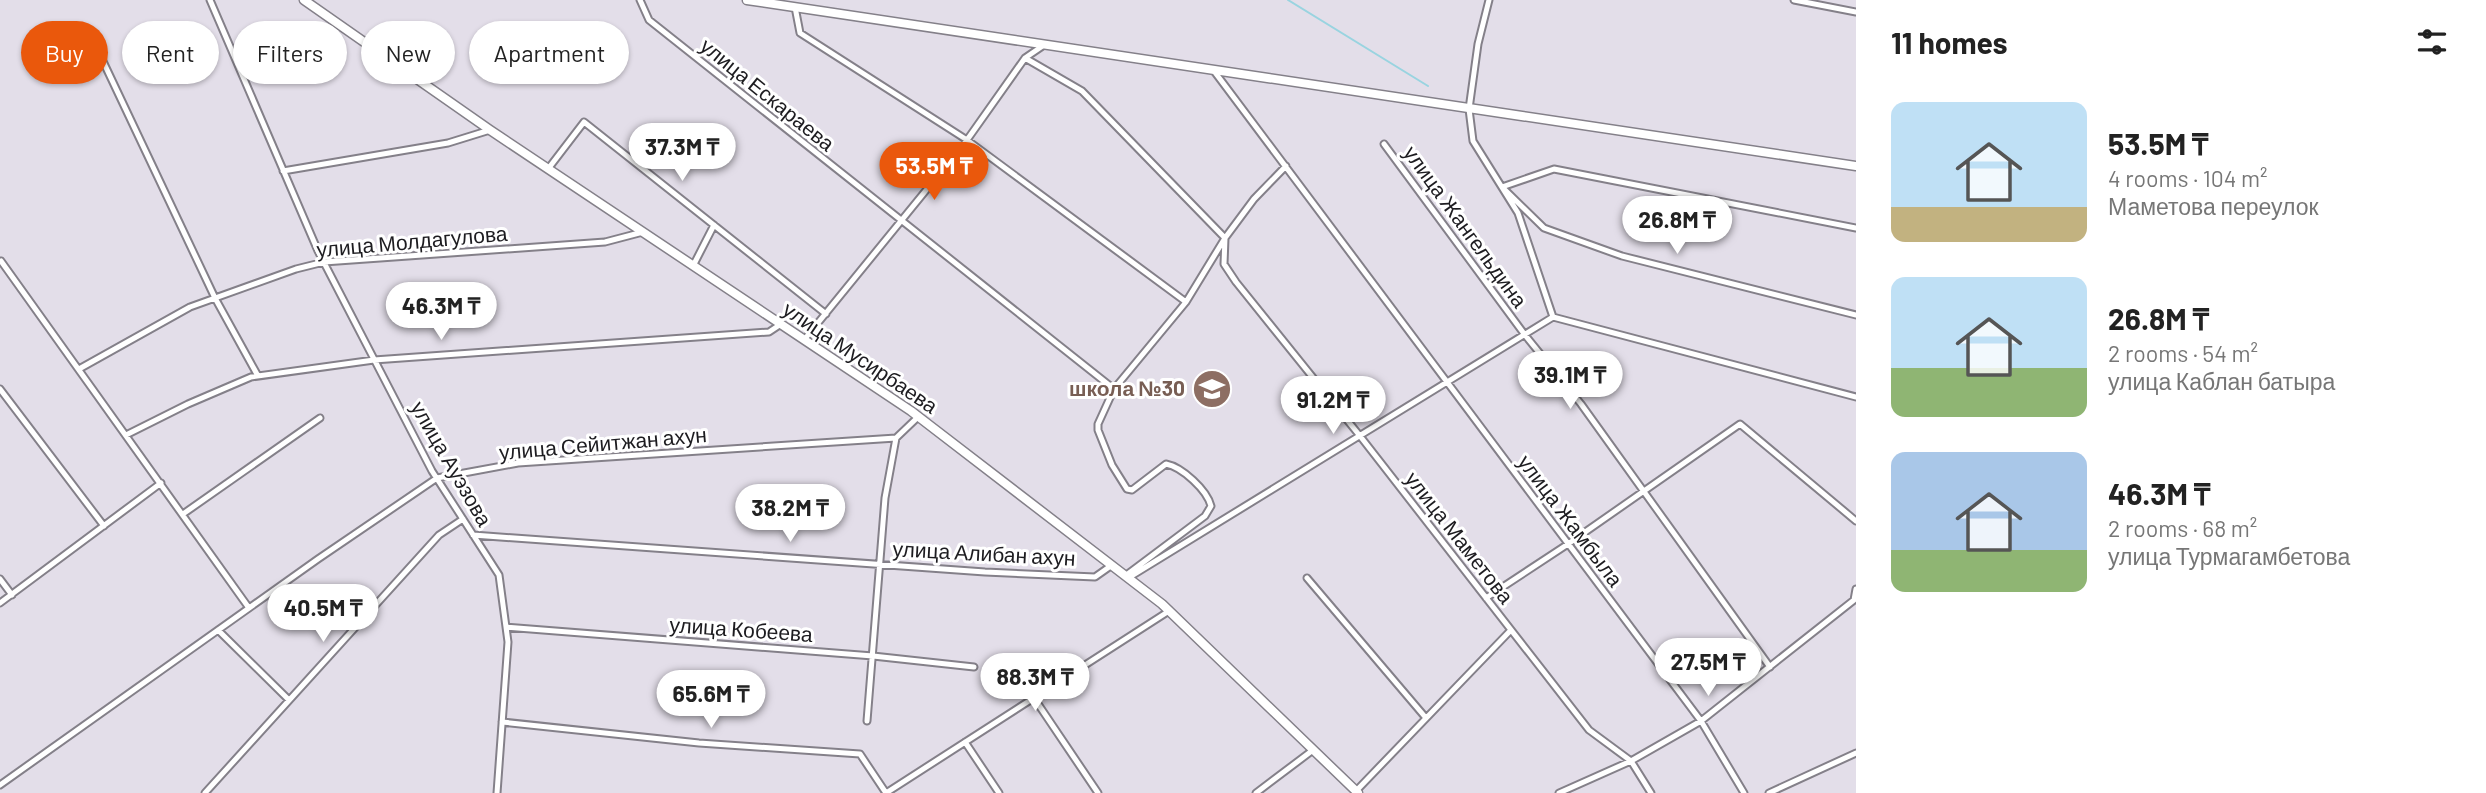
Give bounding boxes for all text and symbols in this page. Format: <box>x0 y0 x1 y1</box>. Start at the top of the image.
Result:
chip: Buy <box>21 21 108 84</box>
chip: Rent <box>122 21 219 84</box>
chip: Filters <box>233 21 347 84</box>
chip: New <box>361 21 455 84</box>
chip: Apartment <box>469 21 629 84</box>
icon: filters <box>2413 23 2451 61</box>
text: 11 homes <box>1891 24 2008 60</box>
street label: улица Ескараева <box>696 32 840 156</box>
pin: 37.3M ₸ <box>617 124 747 183</box>
text: 53.5M ₸ <box>2108 125 2208 161</box>
icon: home <box>1947 130 2031 214</box>
text: 37.3M ₸ <box>645 132 719 160</box>
street label: улица Жангельдина <box>1399 141 1533 312</box>
pin: 53.5M ₸ <box>869 142 999 202</box>
text: 53.5M ₸ <box>895 151 973 179</box>
text: 4 rooms · 104 m² <box>2108 164 2268 192</box>
text: Маметова переулок <box>2108 192 2319 220</box>
pin: 26.8M ₸ <box>1612 196 1742 256</box>
text: 26.8M ₸ <box>1638 205 1716 233</box>
street label: улица Молдагулова <box>315 220 509 261</box>
pin: 46.3M ₸ <box>376 282 506 342</box>
text: 46.3M ₸ <box>402 291 480 319</box>
street label: улица Мусирбаева <box>779 296 943 418</box>
text: 26.8M ₸ <box>2108 300 2209 336</box>
icon: home <box>1947 305 2031 389</box>
text: 2 rooms · 54 m² <box>2108 339 2258 367</box>
pin: 39.1M ₸ <box>1505 352 1635 411</box>
text: 39.1M ₸ <box>1534 360 1606 388</box>
text: улица Каблан батыра <box>2108 367 2335 395</box>
school or university icon: школа №30 <box>1191 368 1233 410</box>
place label: школа №30 <box>1069 375 1185 400</box>
pin: 91.2M ₸ <box>1268 376 1398 436</box>
text: 91.2M ₸ <box>1297 385 1369 413</box>
street label: улица Ауэзова <box>406 396 498 530</box>
street label: улица Сейитжан ахун <box>498 421 708 464</box>
street label: улица Жамбыла <box>1514 449 1629 591</box>
street label: улица Маметова <box>1401 466 1520 608</box>
text: 46.3M ₸ <box>2108 475 2210 511</box>
icon: home <box>1947 480 2031 564</box>
pin: 38.2M ₸ <box>725 484 855 544</box>
text: 38.2M ₸ <box>751 493 829 521</box>
text: 2 rooms · 68 m² <box>2108 514 2257 542</box>
street label: улица Алибан ахун <box>892 535 1076 570</box>
text: улица Турмагамбетова <box>2108 542 2350 570</box>
pin: 40.5M ₸ <box>258 584 388 644</box>
text: 40.5M ₸ <box>283 593 363 621</box>
street label: улица Кобеева <box>669 611 814 646</box>
pin: 27.5M ₸ <box>1643 638 1773 698</box>
text: 27.5M ₸ <box>1671 647 1745 675</box>
pin: 88.3M ₸ <box>970 654 1100 713</box>
text: 88.3M ₸ <box>996 662 1074 690</box>
pin: 65.6M ₸ <box>646 670 776 730</box>
text: 65.6M ₸ <box>673 679 749 707</box>

